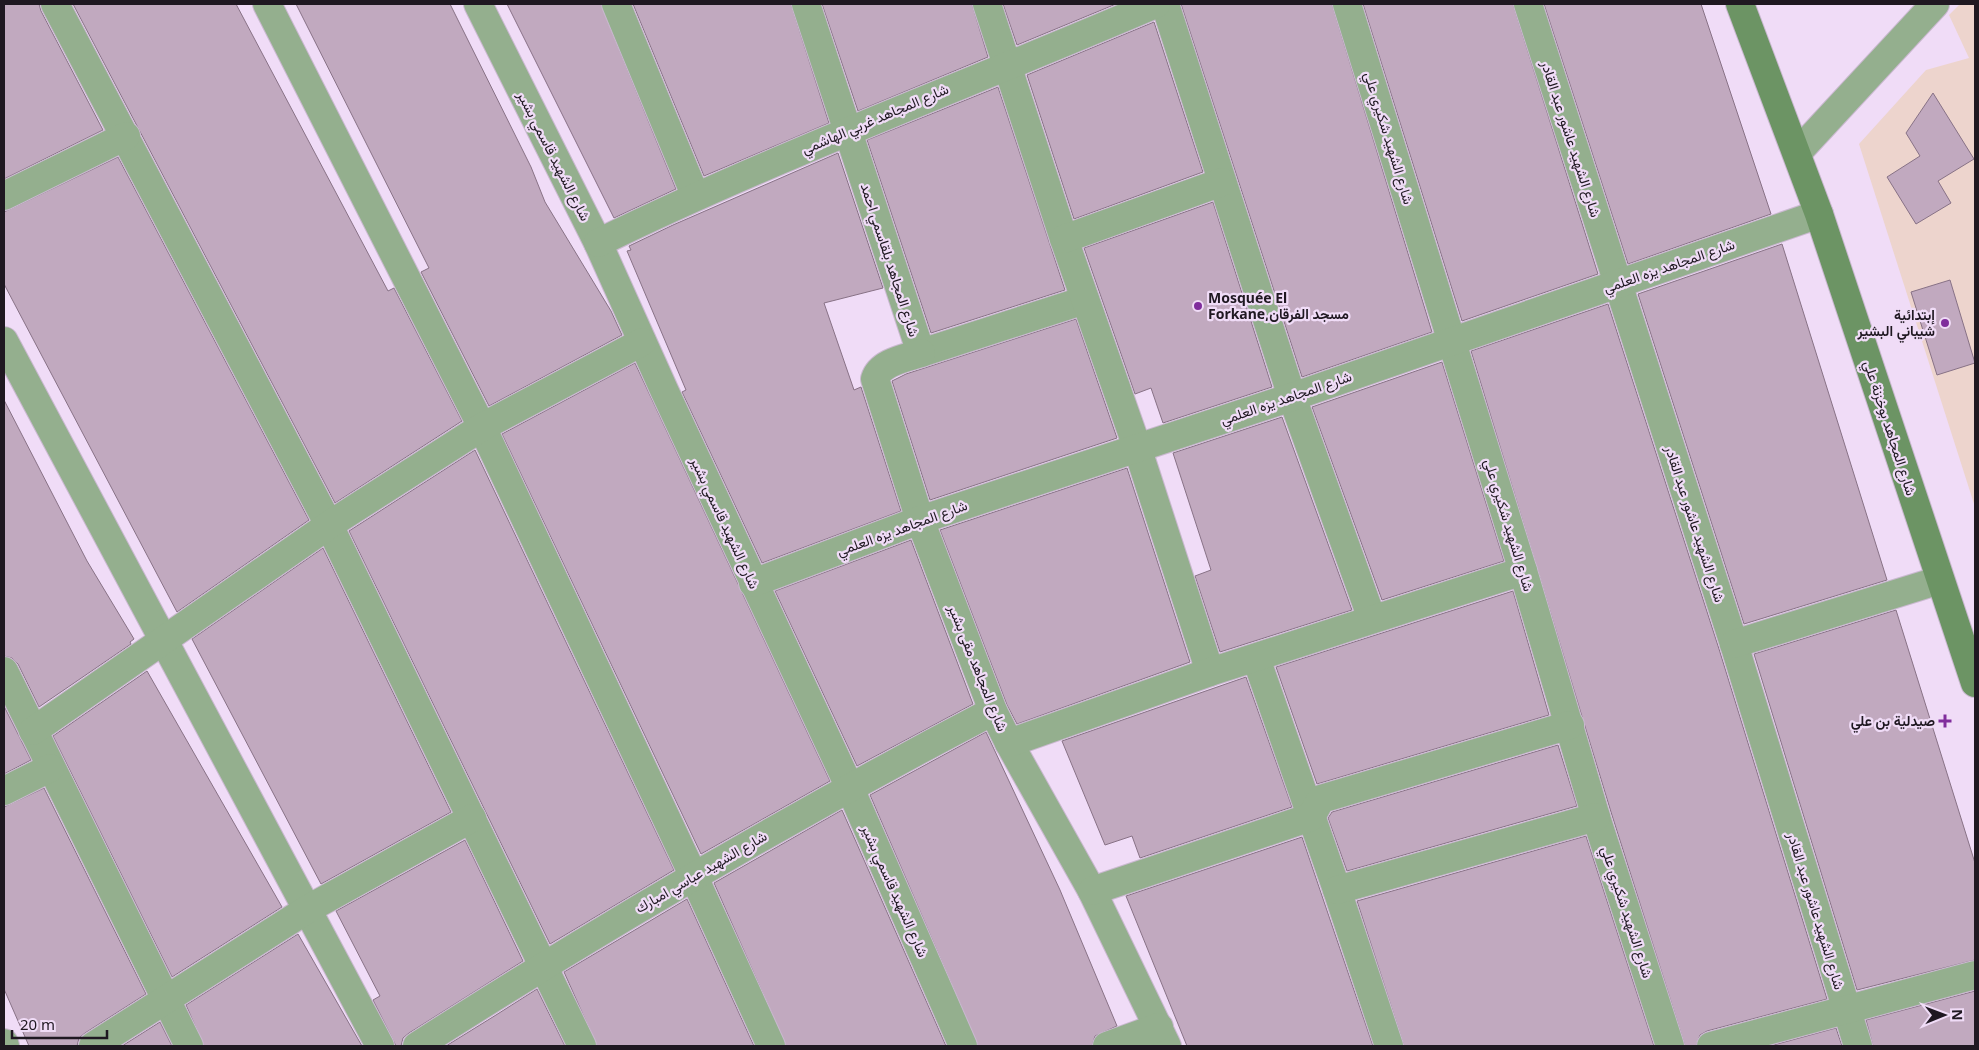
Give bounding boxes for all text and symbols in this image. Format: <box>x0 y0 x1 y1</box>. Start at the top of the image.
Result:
street label: شارع الشهيد عاشور عبد القادر <box>1535 57 1606 220</box>
street label: شارع الشهيد شكيري علي <box>1357 69 1419 207</box>
street label: شارع المجاهد غربي الهاشمي <box>798 79 952 161</box>
street label: شارع الشهيد قاسمي بشير <box>510 87 595 225</box>
street label: شارع المجاهد بلقاسمي احمد <box>854 181 924 340</box>
street label: شارع المجاهد يزه العلمي <box>1601 234 1738 300</box>
place label: Mosquée El Forkane,مسجد الفرقان <box>1208 288 1349 323</box>
marker: Mosquée El Forkane,مسجد الفرقان <box>1192 300 1204 312</box>
place label: إبتدائية شيباني البشير <box>1856 305 1935 343</box>
marker: إبتدائية شيباني البشير <box>1939 317 1951 329</box>
street label: شارع المجاهد بوخزنة علي <box>1857 358 1921 499</box>
street label: شارع المجاهد يزه العلمي <box>1218 366 1355 432</box>
street label: شارع الشهيد عاشور عبد القادر <box>1659 442 1730 605</box>
street label: شارع الشهيد قاسمي بشير <box>683 453 764 593</box>
street label: شارع الشهيد شكيري علي <box>1477 456 1539 594</box>
street label: شارع المجاهد يزه العلمي <box>834 495 971 563</box>
street label: شارع المجاهد مقى بشير <box>942 601 1013 735</box>
place label: صيدلية بن علي <box>1851 711 1935 733</box>
marker: صيدلية بن علي <box>1939 715 1951 727</box>
street label: شارع الشهيد قاسمي بشير <box>855 821 933 961</box>
street label: شارع الشهيد عباسي امبارك <box>631 826 772 920</box>
street label: شارع الشهيد عاشور عبد القادر <box>1781 829 1849 992</box>
street label: شارع الشهيد شكيري علي <box>1594 844 1658 981</box>
north arrow <box>1919 990 1969 1040</box>
scale bar <box>12 1008 108 1040</box>
text: N <box>1948 1009 1967 1021</box>
text: 20 m <box>20 1014 55 1034</box>

